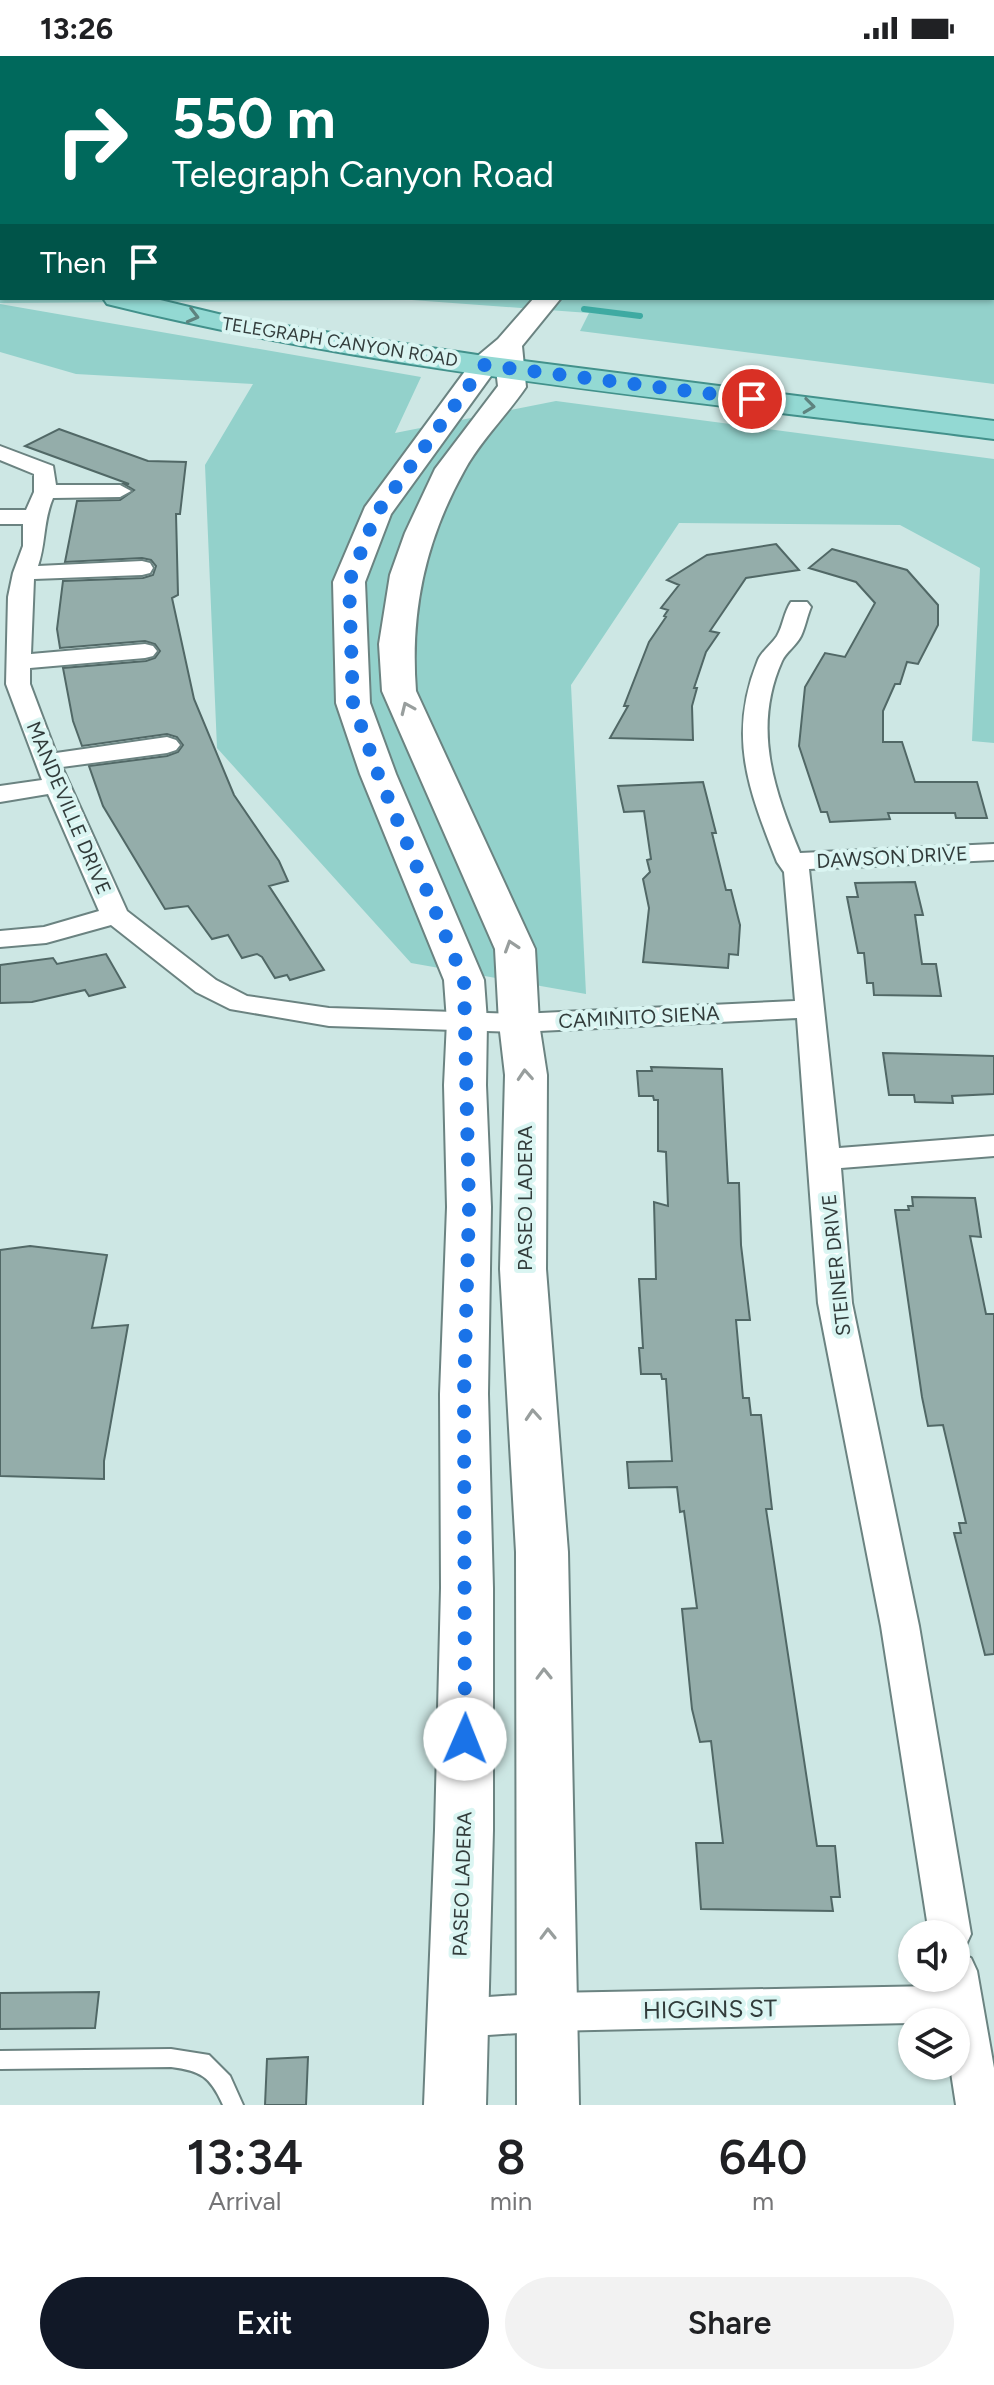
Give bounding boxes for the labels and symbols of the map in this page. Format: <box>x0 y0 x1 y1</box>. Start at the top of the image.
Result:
one-way arrow <box>186 307 199 324</box>
street label: TELEGRAPH CANYON ROAD <box>221 312 459 372</box>
pin <box>718 365 786 433</box>
one-way arrow <box>803 398 816 415</box>
one-way arrow <box>400 702 416 716</box>
street label: MANDEVILLE DRIVE <box>22 718 116 898</box>
street label: DAWSON DRIVE <box>816 841 968 873</box>
one-way arrow <box>504 940 520 954</box>
street label: CAMINITO SIENA <box>558 1001 721 1033</box>
one-way arrow <box>517 1068 534 1081</box>
street label: PASEO LADERA <box>513 1125 537 1271</box>
street label: STEINER DRIVE <box>817 1193 855 1337</box>
one-way arrow <box>525 1408 542 1421</box>
one-way arrow <box>535 1667 553 1680</box>
position arrow <box>423 1697 507 1781</box>
street label: PASEO LADERA <box>447 1811 477 1957</box>
one-way arrow <box>539 1927 557 1940</box>
street label: HIGGINS ST <box>643 1993 777 2025</box>

